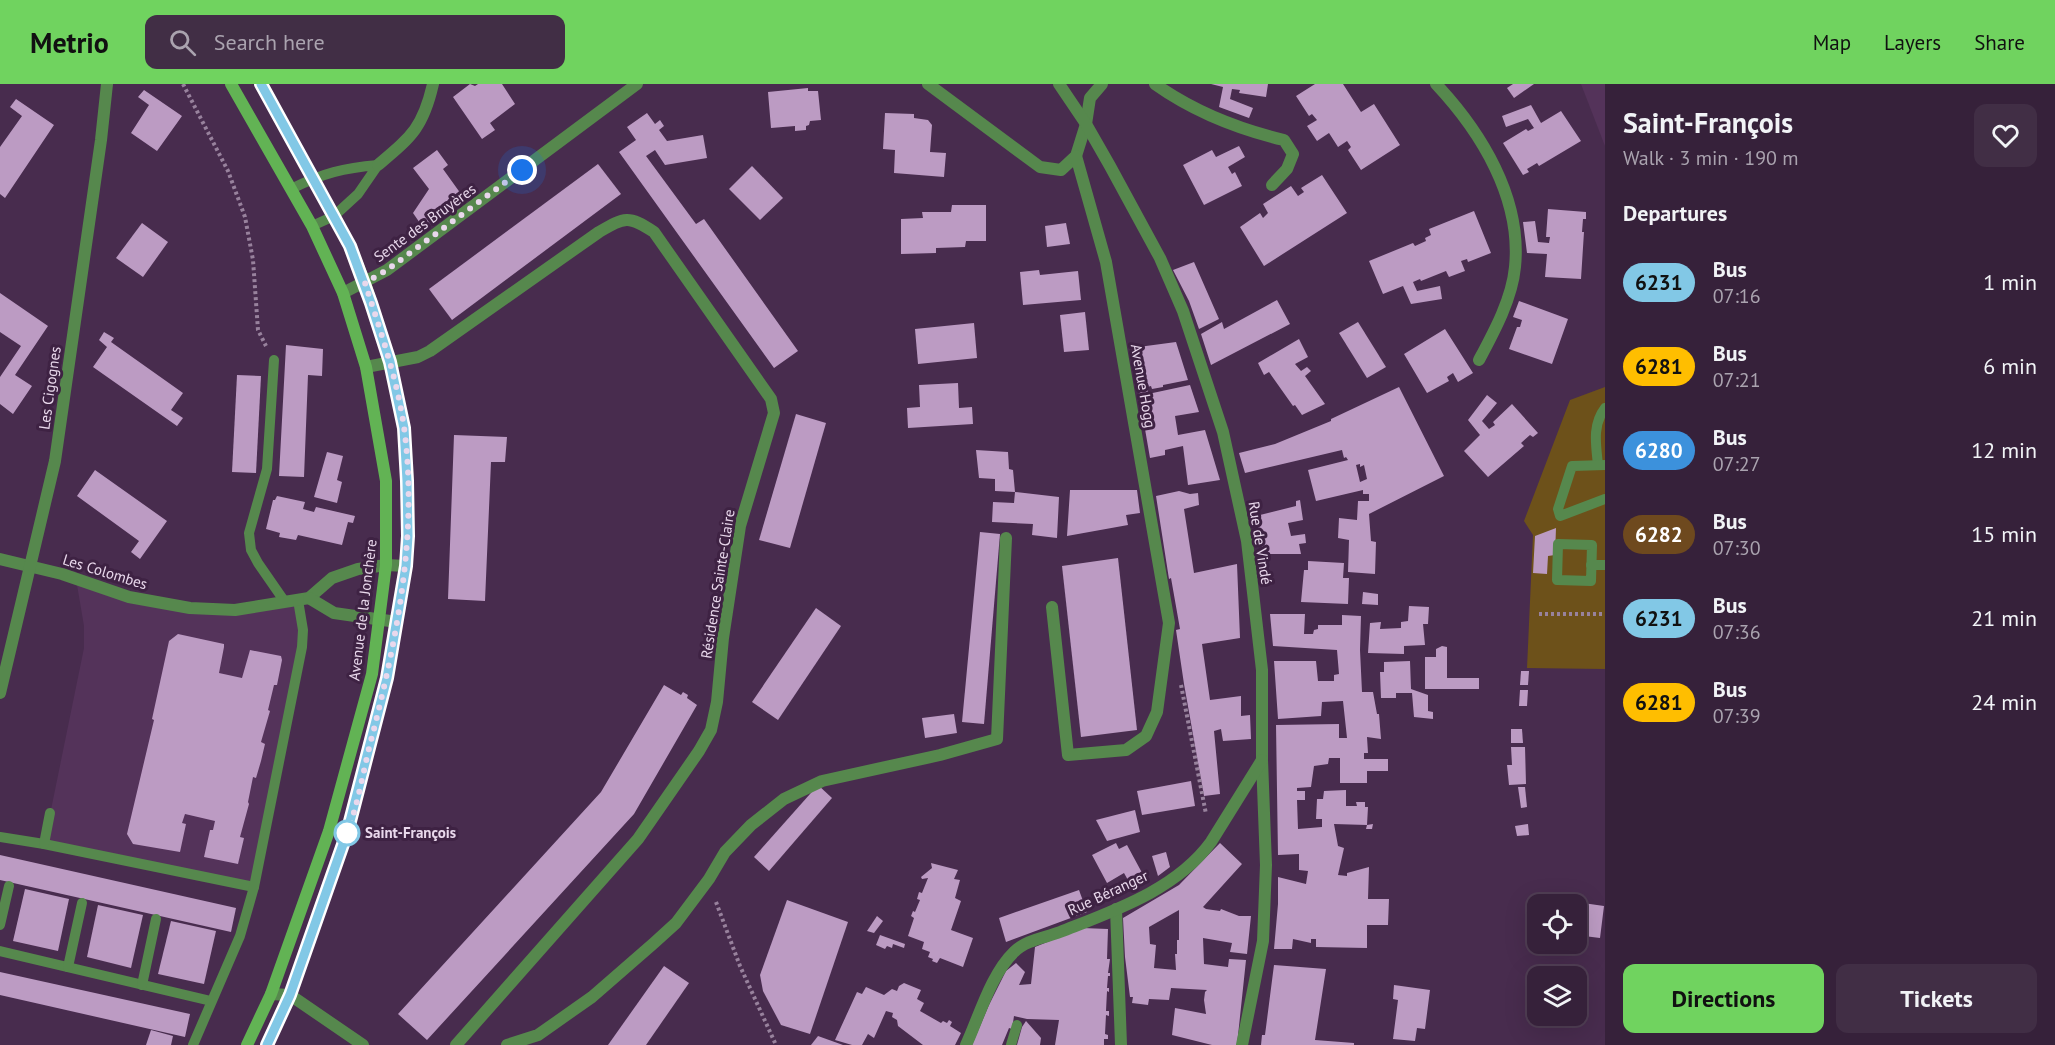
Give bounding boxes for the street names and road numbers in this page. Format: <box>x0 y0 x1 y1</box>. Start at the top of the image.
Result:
street label: Sente des Bruyères <box>370 179 480 266</box>
street label: Avenue Hogg <box>1127 342 1160 429</box>
street label: Les Cigognes <box>34 345 65 431</box>
street label: Rue de Vindé <box>1245 500 1276 586</box>
street label: Résidence Sainte-Claire <box>696 508 739 660</box>
street label: Avenue de la Jonchère <box>344 538 381 682</box>
street label: Les Colombes <box>61 550 150 593</box>
street label: Rue Béranger <box>1065 866 1151 919</box>

